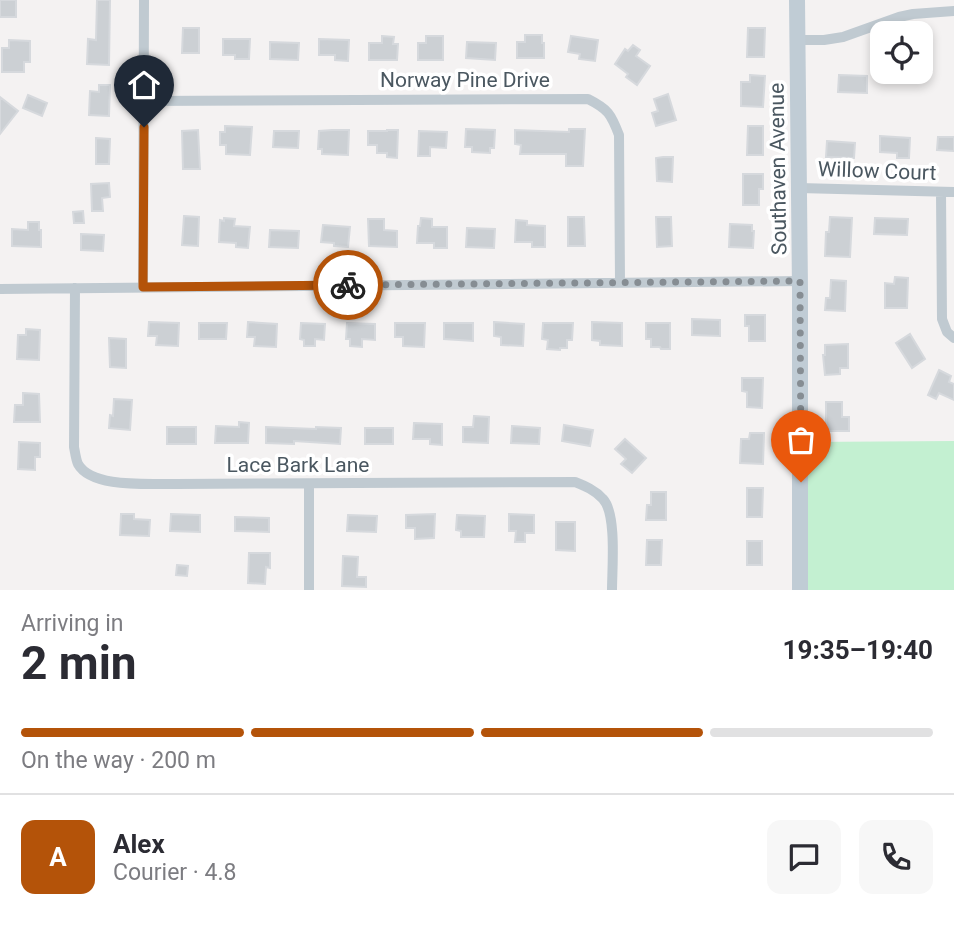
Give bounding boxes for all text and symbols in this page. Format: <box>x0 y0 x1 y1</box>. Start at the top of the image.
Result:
map controls <box>870 21 933 84</box>
button: locate <box>870 21 933 84</box>
pin <box>114 55 174 127</box>
icon: home <box>125 66 163 104</box>
street label: Norway Pine Drive <box>380 68 550 92</box>
street label: Southaven Avenue <box>764 83 792 255</box>
street label: Willow Court <box>817 157 937 185</box>
courier <box>313 250 383 320</box>
icon: bike <box>329 266 367 304</box>
pin <box>771 410 831 482</box>
icon: bag <box>782 421 820 459</box>
street label: Lace Bark Lane <box>226 453 370 477</box>
text: Arriving in <box>21 610 124 637</box>
text: 19:35–19:40 <box>783 635 933 665</box>
text: 2 min <box>21 636 137 690</box>
text: On the way · 200 m <box>21 747 216 774</box>
button: chat <box>767 820 841 894</box>
button: phone <box>859 820 933 894</box>
text: Alex <box>113 829 165 859</box>
text: A <box>49 842 67 872</box>
text: Courier · 4.8 <box>113 859 236 886</box>

